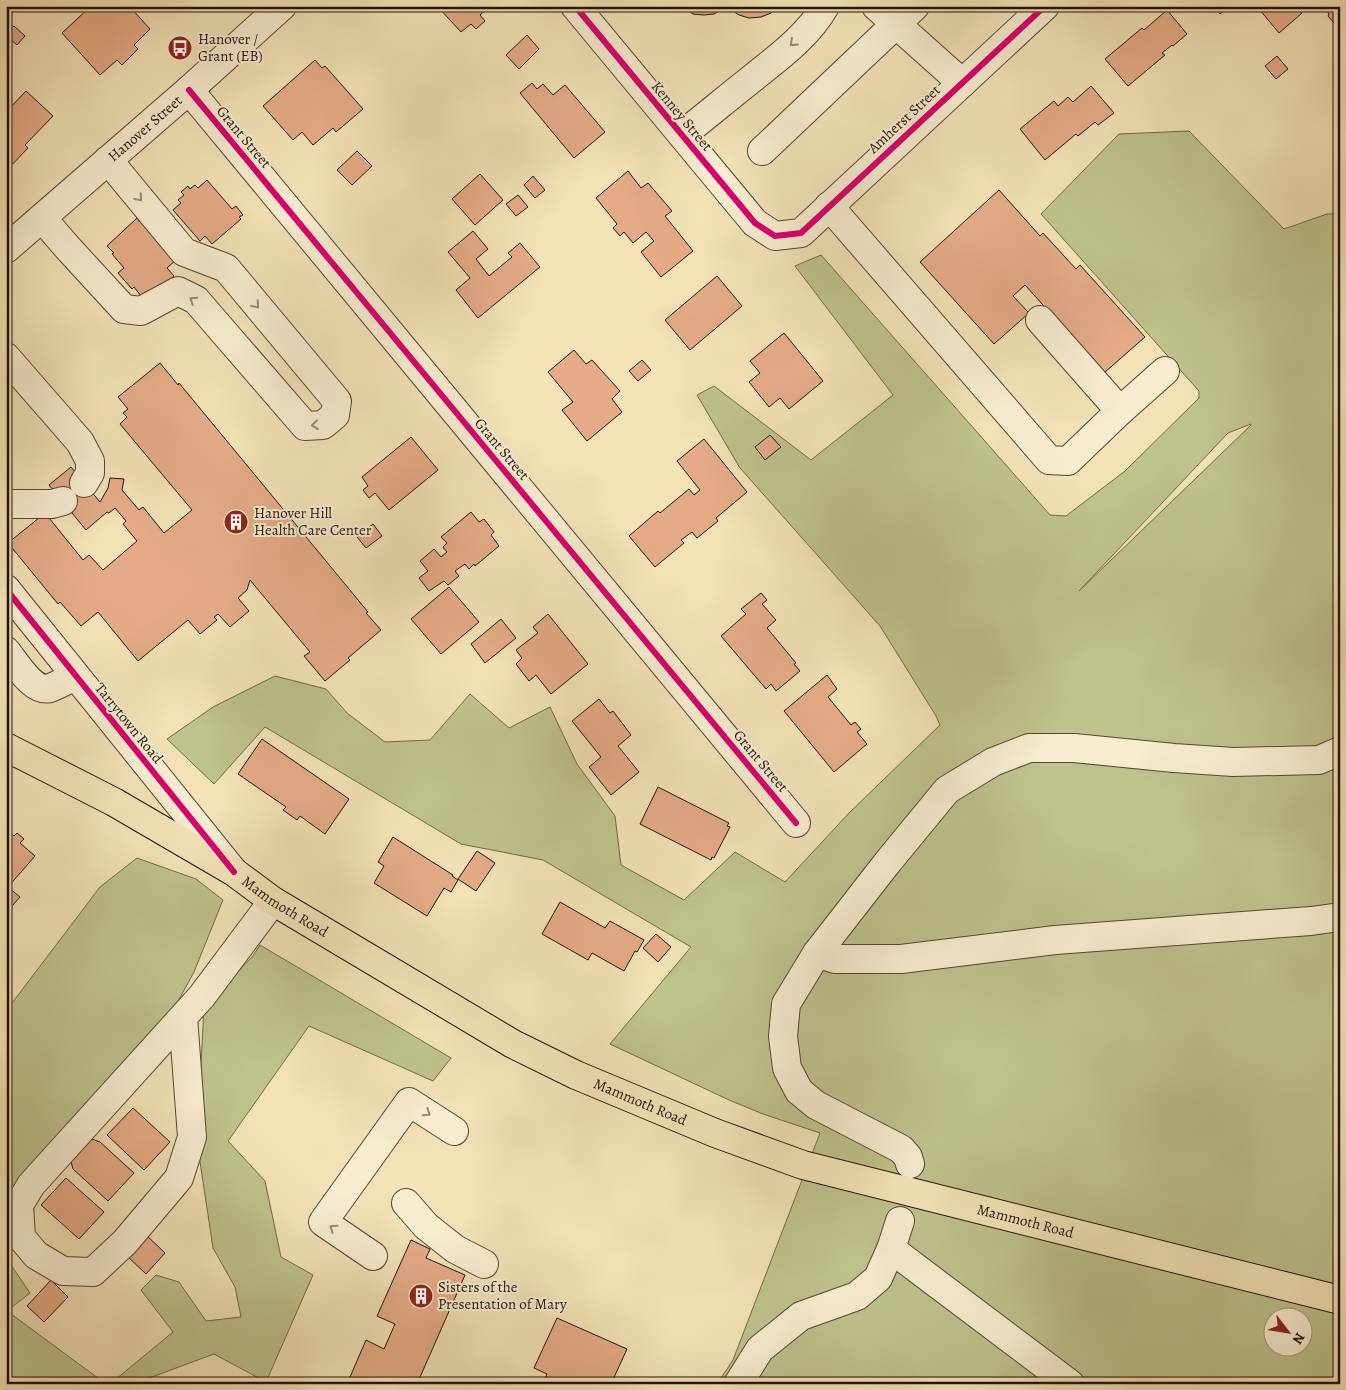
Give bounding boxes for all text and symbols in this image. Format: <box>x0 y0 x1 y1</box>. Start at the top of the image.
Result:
place label: Hanover / Grant (EB) <box>198 29 263 66</box>
bus stop icon: Hanover / Grant (EB) <box>167 35 193 61</box>
one-way arrow <box>790 37 799 46</box>
street label: Kenney Street <box>647 77 717 155</box>
street label: Amherst Street <box>863 80 945 158</box>
street label: Hanover Street <box>103 90 186 166</box>
street label: Grant Street <box>212 102 276 172</box>
one-way arrow <box>134 192 142 201</box>
one-way arrow <box>189 296 198 306</box>
one-way arrow <box>251 299 259 308</box>
street label: Grant Street <box>470 414 534 484</box>
one-way arrow <box>311 419 319 430</box>
place label: Hanover Hill Health Care Center <box>254 503 372 540</box>
building icon: Hanover Hill Health Care Center <box>223 509 249 535</box>
street label: Tarrytown Road <box>90 679 168 768</box>
street label: Grant Street <box>729 726 793 796</box>
street label: Mammoth Road <box>238 871 333 942</box>
street label: Mammoth Road <box>591 1074 691 1131</box>
one-way arrow <box>421 1107 430 1116</box>
street label: Mammoth Road <box>975 1199 1077 1243</box>
one-way arrow <box>329 1225 338 1234</box>
place label: Sisters of the Presentation of Mary <box>438 1277 567 1314</box>
building icon: Sisters of the Presentation of Mary <box>408 1283 434 1309</box>
north arrow <box>1264 1308 1314 1358</box>
text: N <box>1288 1329 1309 1348</box>

